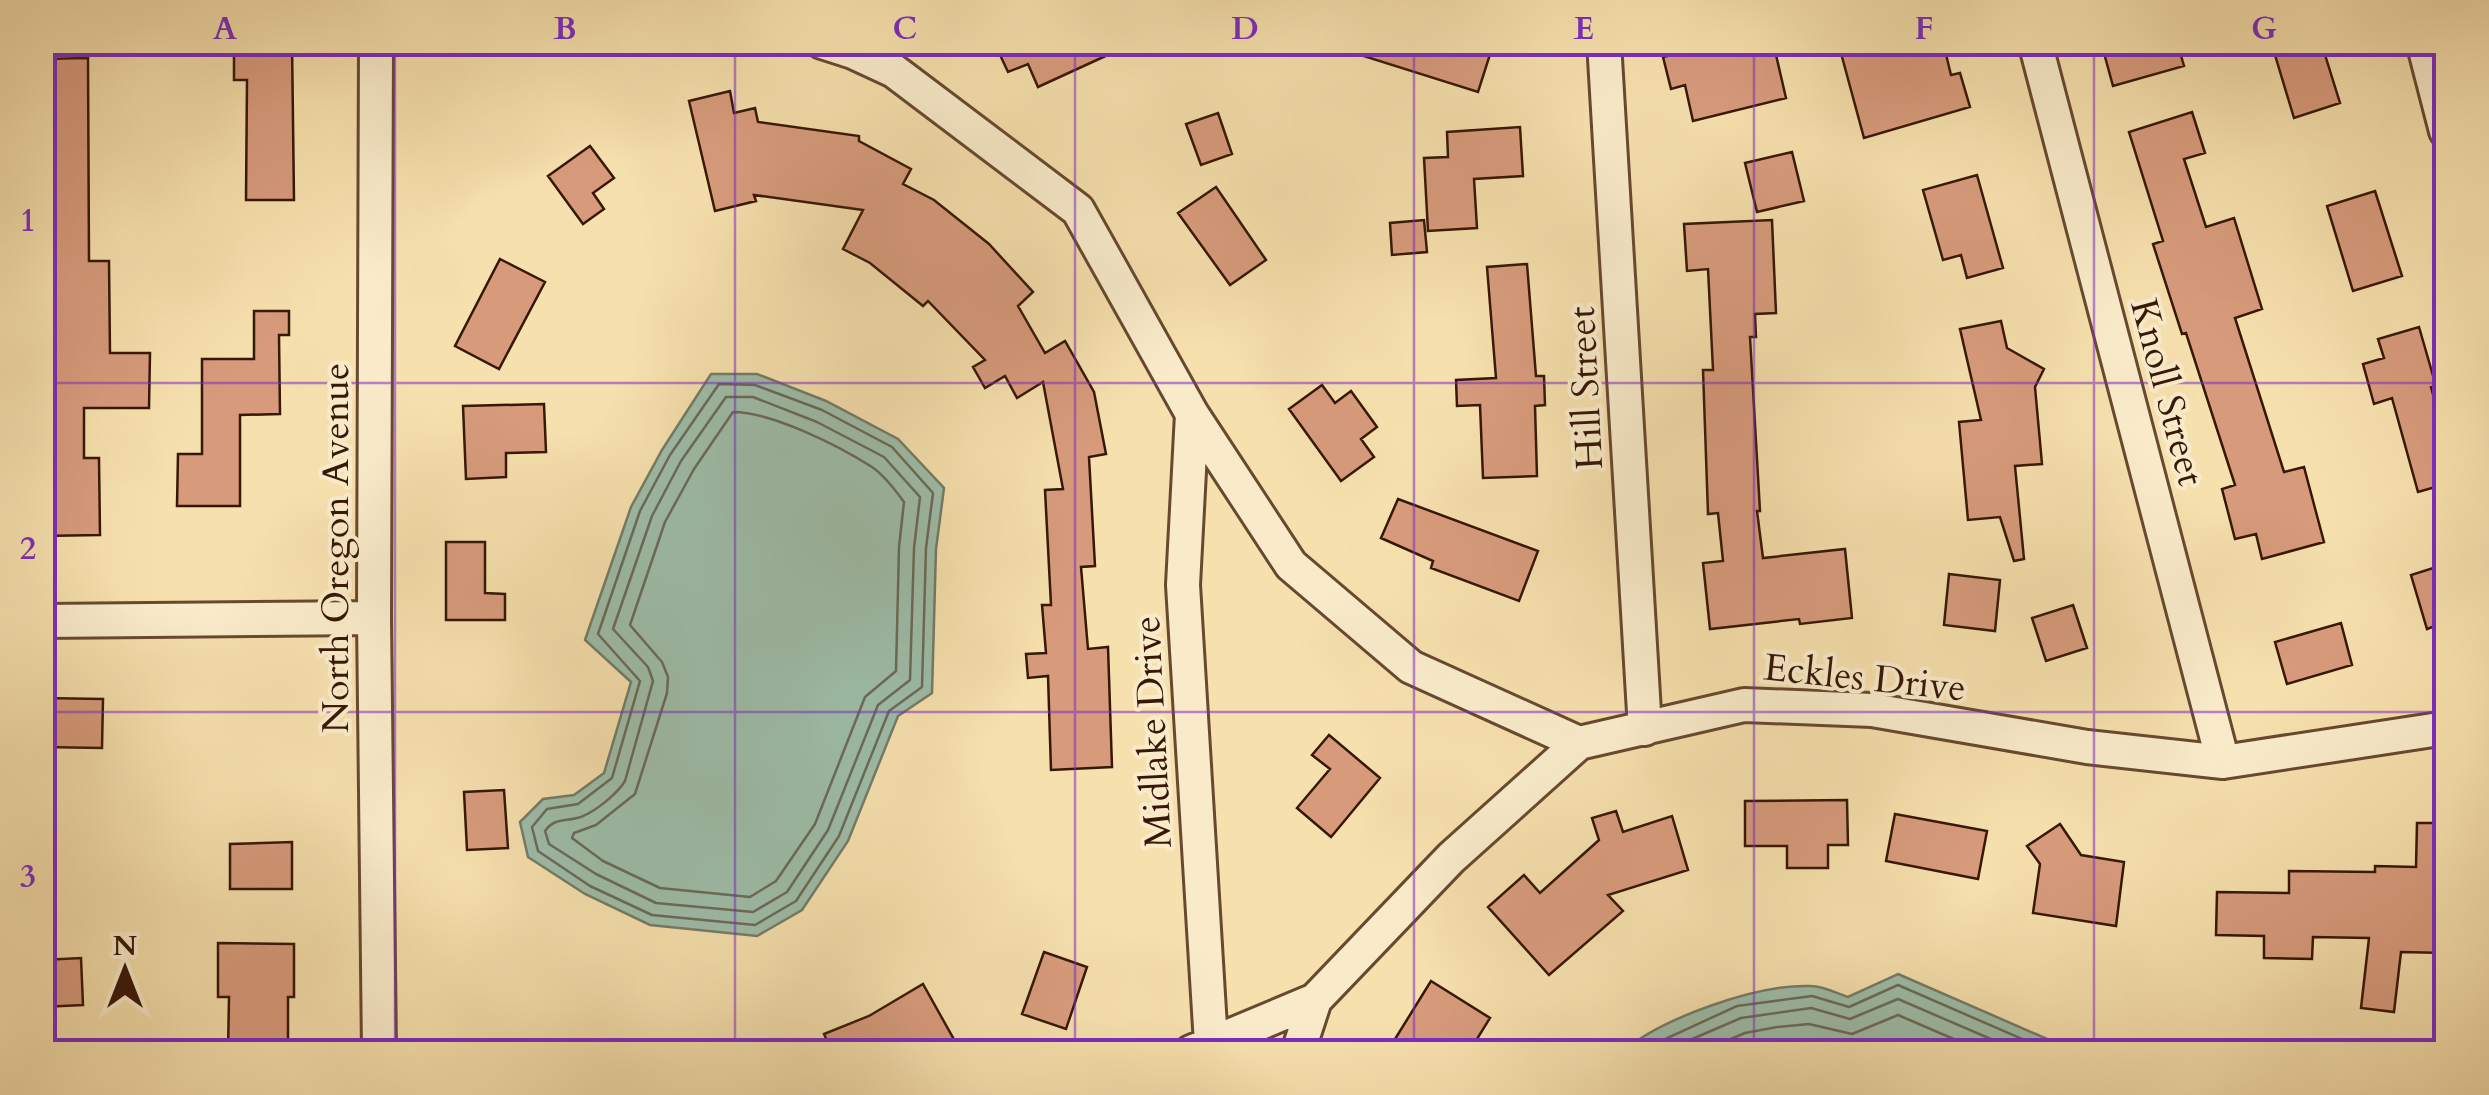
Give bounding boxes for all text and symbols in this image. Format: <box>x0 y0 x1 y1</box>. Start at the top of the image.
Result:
text: A <box>213 7 237 51</box>
text: B <box>553 7 577 51</box>
text: C <box>893 7 917 51</box>
text: D <box>1231 7 1259 51</box>
text: E <box>1574 7 1594 51</box>
text: F <box>1915 7 1933 51</box>
text: G <box>2251 7 2277 51</box>
text: 1 <box>20 199 36 243</box>
street label: Knoll Street <box>2117 293 2217 491</box>
street label: Hill Street <box>1556 305 1616 471</box>
street label: North Oregon Avenue <box>310 363 362 733</box>
text: 2 <box>20 527 36 571</box>
street label: Midlake Drive <box>1121 614 1185 849</box>
street label: Eckles Drive <box>1761 642 1968 714</box>
text: 3 <box>20 855 36 899</box>
north arrow <box>75 920 175 1020</box>
text: N <box>113 927 137 965</box>

